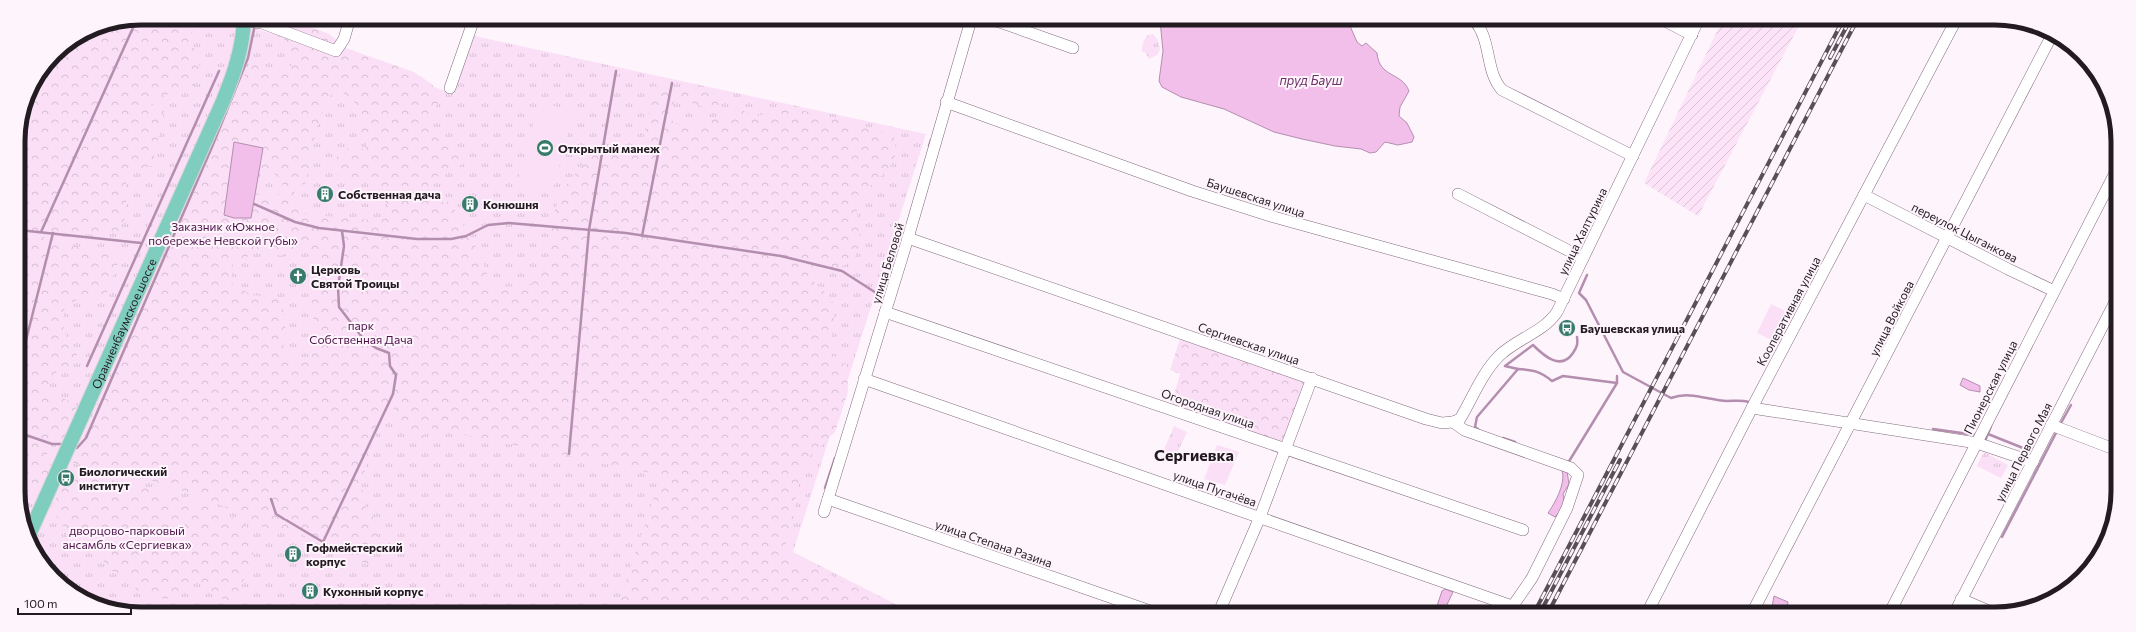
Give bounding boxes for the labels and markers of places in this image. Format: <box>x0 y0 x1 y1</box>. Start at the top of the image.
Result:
sports icon: Открытый манеж <box>535 138 555 158</box>
place label: Открытый манеж <box>558 141 661 155</box>
building icon: Собственная дача <box>315 184 335 204</box>
place label: Собственная дача <box>338 187 441 201</box>
building icon: Конюшня <box>460 194 480 214</box>
place label: Конюшня <box>483 197 539 211</box>
place label: Церковь Святой Троицы <box>311 262 399 290</box>
church icon: Церковь Святой Троицы <box>288 266 308 286</box>
bus stop icon: Баушевская улица <box>1557 318 1577 338</box>
place label: Баушевская улица <box>1580 321 1685 335</box>
place label: Биологический институт <box>79 464 167 492</box>
bus stop icon: Биологический институт <box>56 468 76 488</box>
place label: Гофмейстерский корпус <box>306 540 403 568</box>
building icon: Гофмейстерский корпус <box>283 544 303 564</box>
building icon: Кухонный корпус <box>300 581 320 601</box>
place label: Кухонный корпус <box>323 584 424 598</box>

